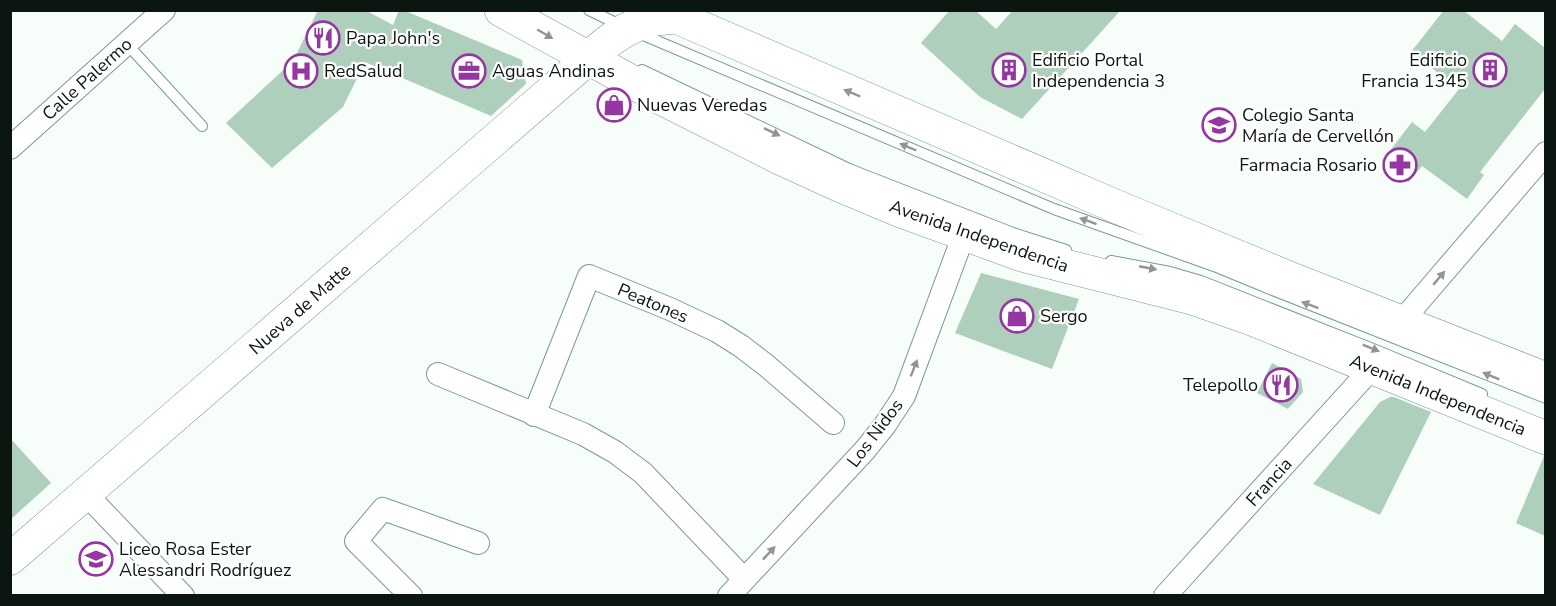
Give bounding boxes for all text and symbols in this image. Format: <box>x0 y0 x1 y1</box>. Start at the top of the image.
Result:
restaurant icon: Papa John's <box>305 20 341 56</box>
place label: Papa John's <box>346 26 440 50</box>
one-way arrow <box>536 29 553 39</box>
street label: Calle Palermo <box>37 32 137 126</box>
place label: Edificio Portal Independencia 3 <box>1032 48 1165 93</box>
place label: Edificio Francia 1345 <box>1361 48 1467 93</box>
building icon: Edificio Portal Independencia 3 <box>991 52 1027 88</box>
building icon: Edificio Francia 1345 <box>1472 52 1508 88</box>
hospital icon: RedSalud <box>283 53 319 89</box>
office icon: Aguas Andinas <box>451 53 487 89</box>
place label: RedSalud <box>324 59 402 83</box>
place label: Aguas Andinas <box>492 59 615 83</box>
shop icon: Nuevas Veredas <box>596 87 632 123</box>
one-way arrow <box>842 88 860 98</box>
place label: Nuevas Veredas <box>637 93 767 117</box>
place label: Colegio Santa María de Cervellón <box>1242 103 1394 148</box>
school or university icon: Colegio Santa María de Cervellón <box>1201 107 1237 143</box>
one-way arrow <box>763 128 780 137</box>
one-way arrow <box>899 143 916 152</box>
pharmacy icon: Farmacia Rosario <box>1382 147 1418 183</box>
place label: Farmacia Rosario <box>1239 153 1377 177</box>
street label: Avenida Independencia <box>886 194 1072 278</box>
one-way arrow <box>1079 216 1097 226</box>
street label: Nueva de Matte <box>244 258 356 360</box>
one-way arrow <box>1139 264 1158 273</box>
one-way arrow <box>1432 271 1445 286</box>
street label: Peatones <box>614 277 692 329</box>
shop icon: Sergo <box>999 298 1035 334</box>
one-way arrow <box>1300 300 1318 310</box>
place label: Sergo <box>1040 304 1088 328</box>
one-way arrow <box>1362 344 1380 353</box>
street label: Avenida Independencia <box>1346 349 1530 441</box>
one-way arrow <box>910 359 919 377</box>
restaurant icon: Telepollo <box>1263 367 1299 403</box>
one-way arrow <box>1482 371 1500 380</box>
place label: Telepollo <box>1183 373 1258 397</box>
street label: Los Nidos <box>841 394 909 472</box>
street label: Francia <box>1241 452 1297 512</box>
place label: Liceo Rosa Ester Alessandri Rodríguez <box>119 537 291 582</box>
school or university icon: Liceo Rosa Ester Alessandri Rodríguez <box>78 541 114 577</box>
one-way arrow <box>762 545 776 560</box>

